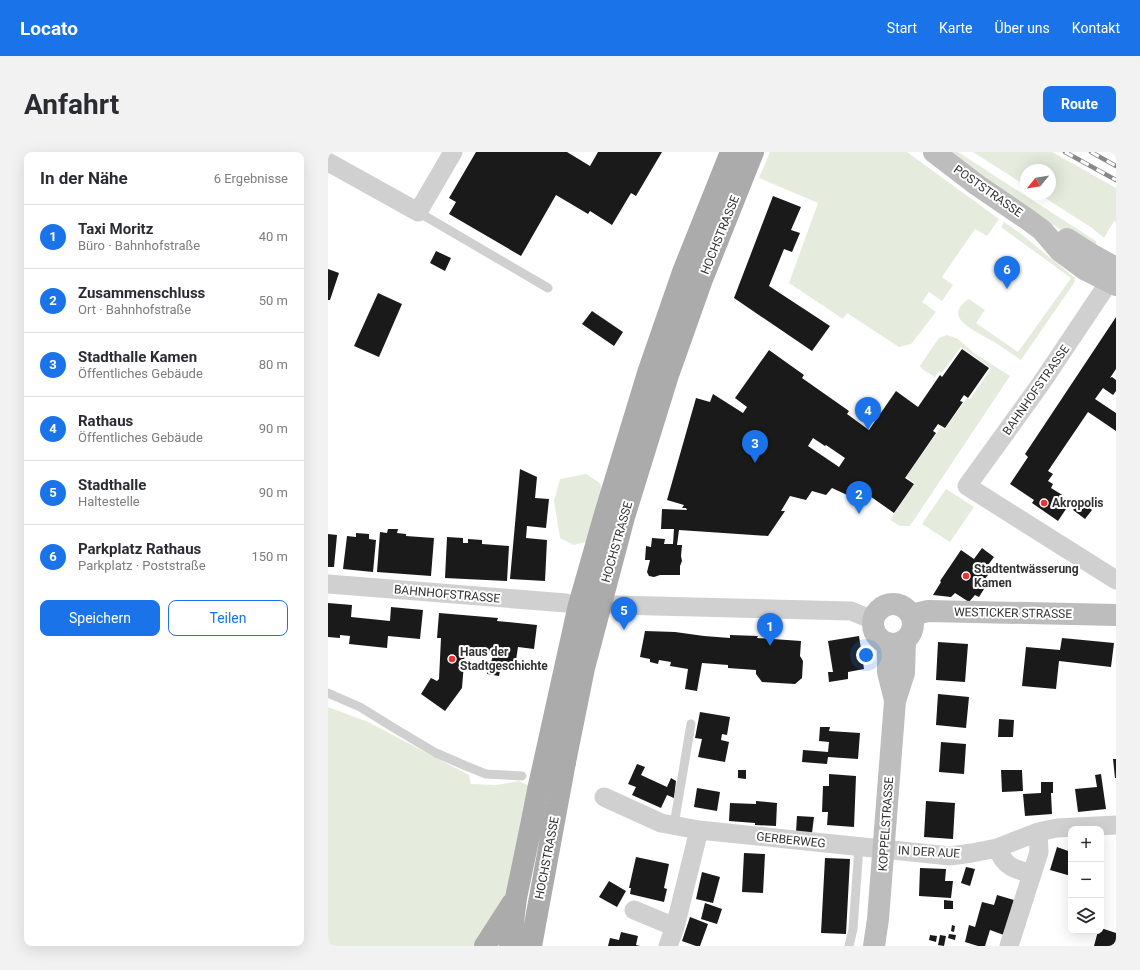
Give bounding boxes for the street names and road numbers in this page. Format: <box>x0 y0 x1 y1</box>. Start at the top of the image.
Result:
street label: POSTSTRASSE <box>951 162 1025 220</box>
street label: HOCHSTRASSE <box>698 193 742 276</box>
street label: BAHNHOFSTRASSE <box>1000 342 1072 438</box>
street label: HOCHSTRASSE <box>599 500 635 584</box>
street label: BAHNHOFSTRASSE <box>393 582 501 606</box>
street label: WESTICKER STRASSE <box>954 605 1072 621</box>
street label: KOPPELSTRASSE <box>876 776 896 872</box>
street label: HOCHSTRASSE <box>532 815 562 900</box>
street label: GERBERWEG <box>756 829 826 851</box>
street label: IN DER AUE <box>898 843 961 861</box>

